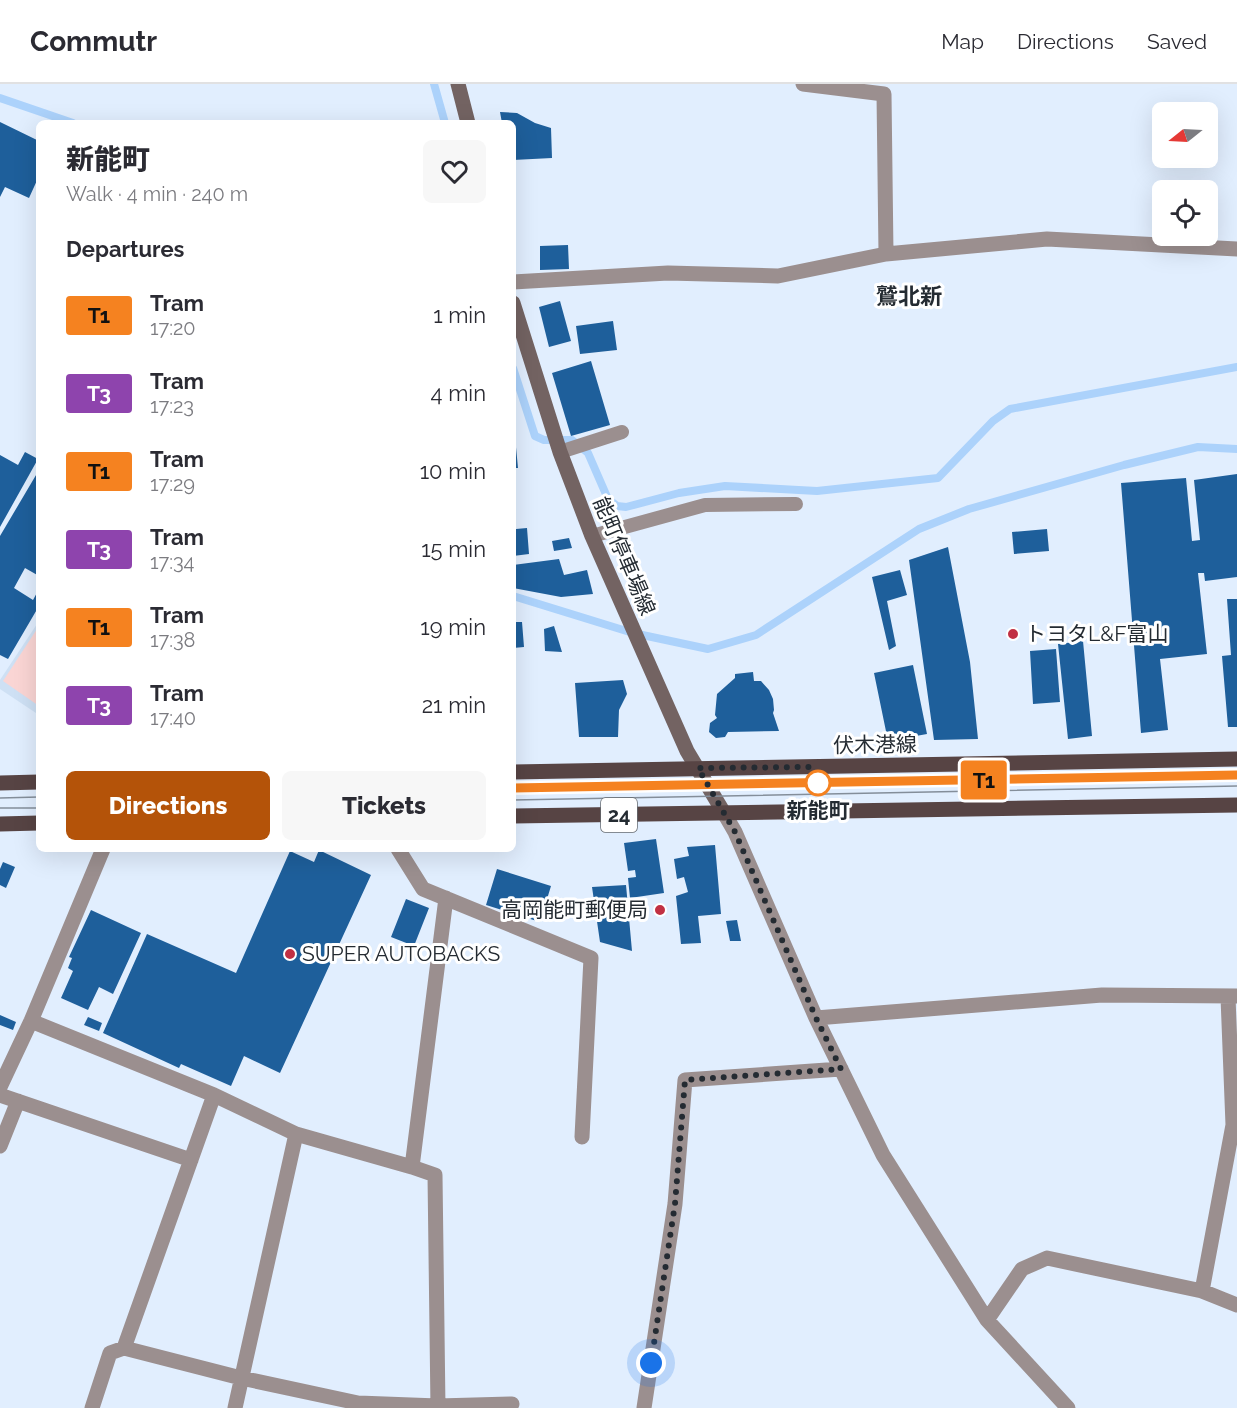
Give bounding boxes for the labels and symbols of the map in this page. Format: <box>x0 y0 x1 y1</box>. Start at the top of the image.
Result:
north arrow <box>1152 102 1218 168</box>
district label: 鷲北新 <box>876 283 942 309</box>
street label: 能町停車場線 <box>588 493 661 619</box>
place label: トヨタL&F富山 <box>1025 621 1169 646</box>
marker: トヨタL&F富山 <box>1006 627 1020 641</box>
street label: 伏木港線 <box>833 731 917 758</box>
line badge: T1 <box>957 760 1011 800</box>
marker: 新能町 <box>805 770 831 796</box>
road number: 24 <box>601 798 637 832</box>
place label: 新能町 <box>787 798 850 823</box>
place label: 高岡能町郵便局 <box>501 897 648 922</box>
marker: 高岡能町郵便局 <box>653 903 667 917</box>
place label: SUPER AUTOBACKS <box>302 941 501 966</box>
marker: SUPER AUTOBACKS <box>283 947 297 961</box>
your location <box>636 1348 666 1378</box>

